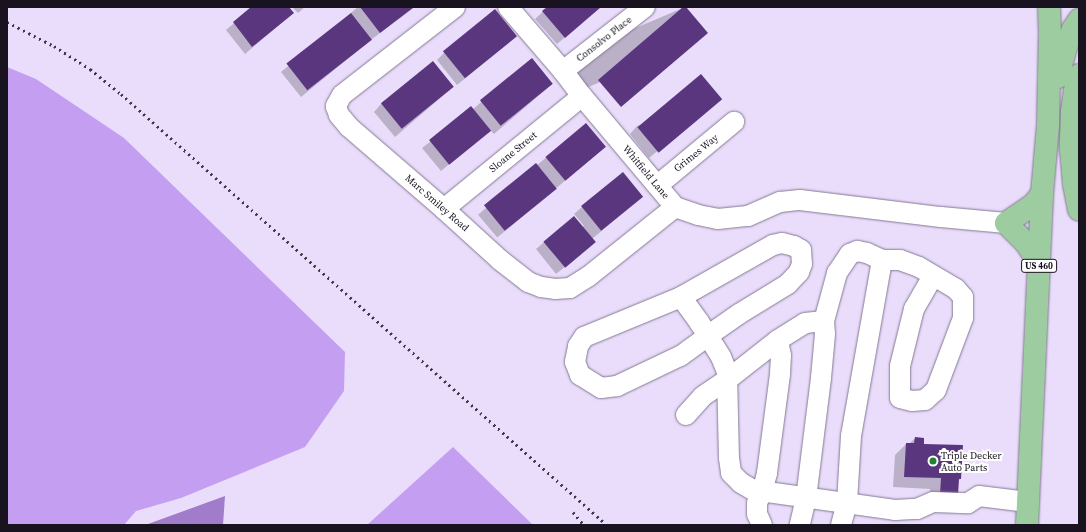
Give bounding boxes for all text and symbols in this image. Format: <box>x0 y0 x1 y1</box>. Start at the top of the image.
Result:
street label: Consolvo Place <box>574 14 634 64</box>
street label: Sloane Street <box>487 129 539 175</box>
street label: Grimes Way <box>671 131 721 175</box>
street label: Whitfield Lane <box>620 143 672 201</box>
street label: Marc Smiley Road <box>403 172 471 234</box>
road number: US 460 <box>1021 259 1057 273</box>
place label: Triple Decker Auto Parts <box>941 449 1002 472</box>
marker: Triple Decker Auto Parts <box>928 456 938 466</box>

